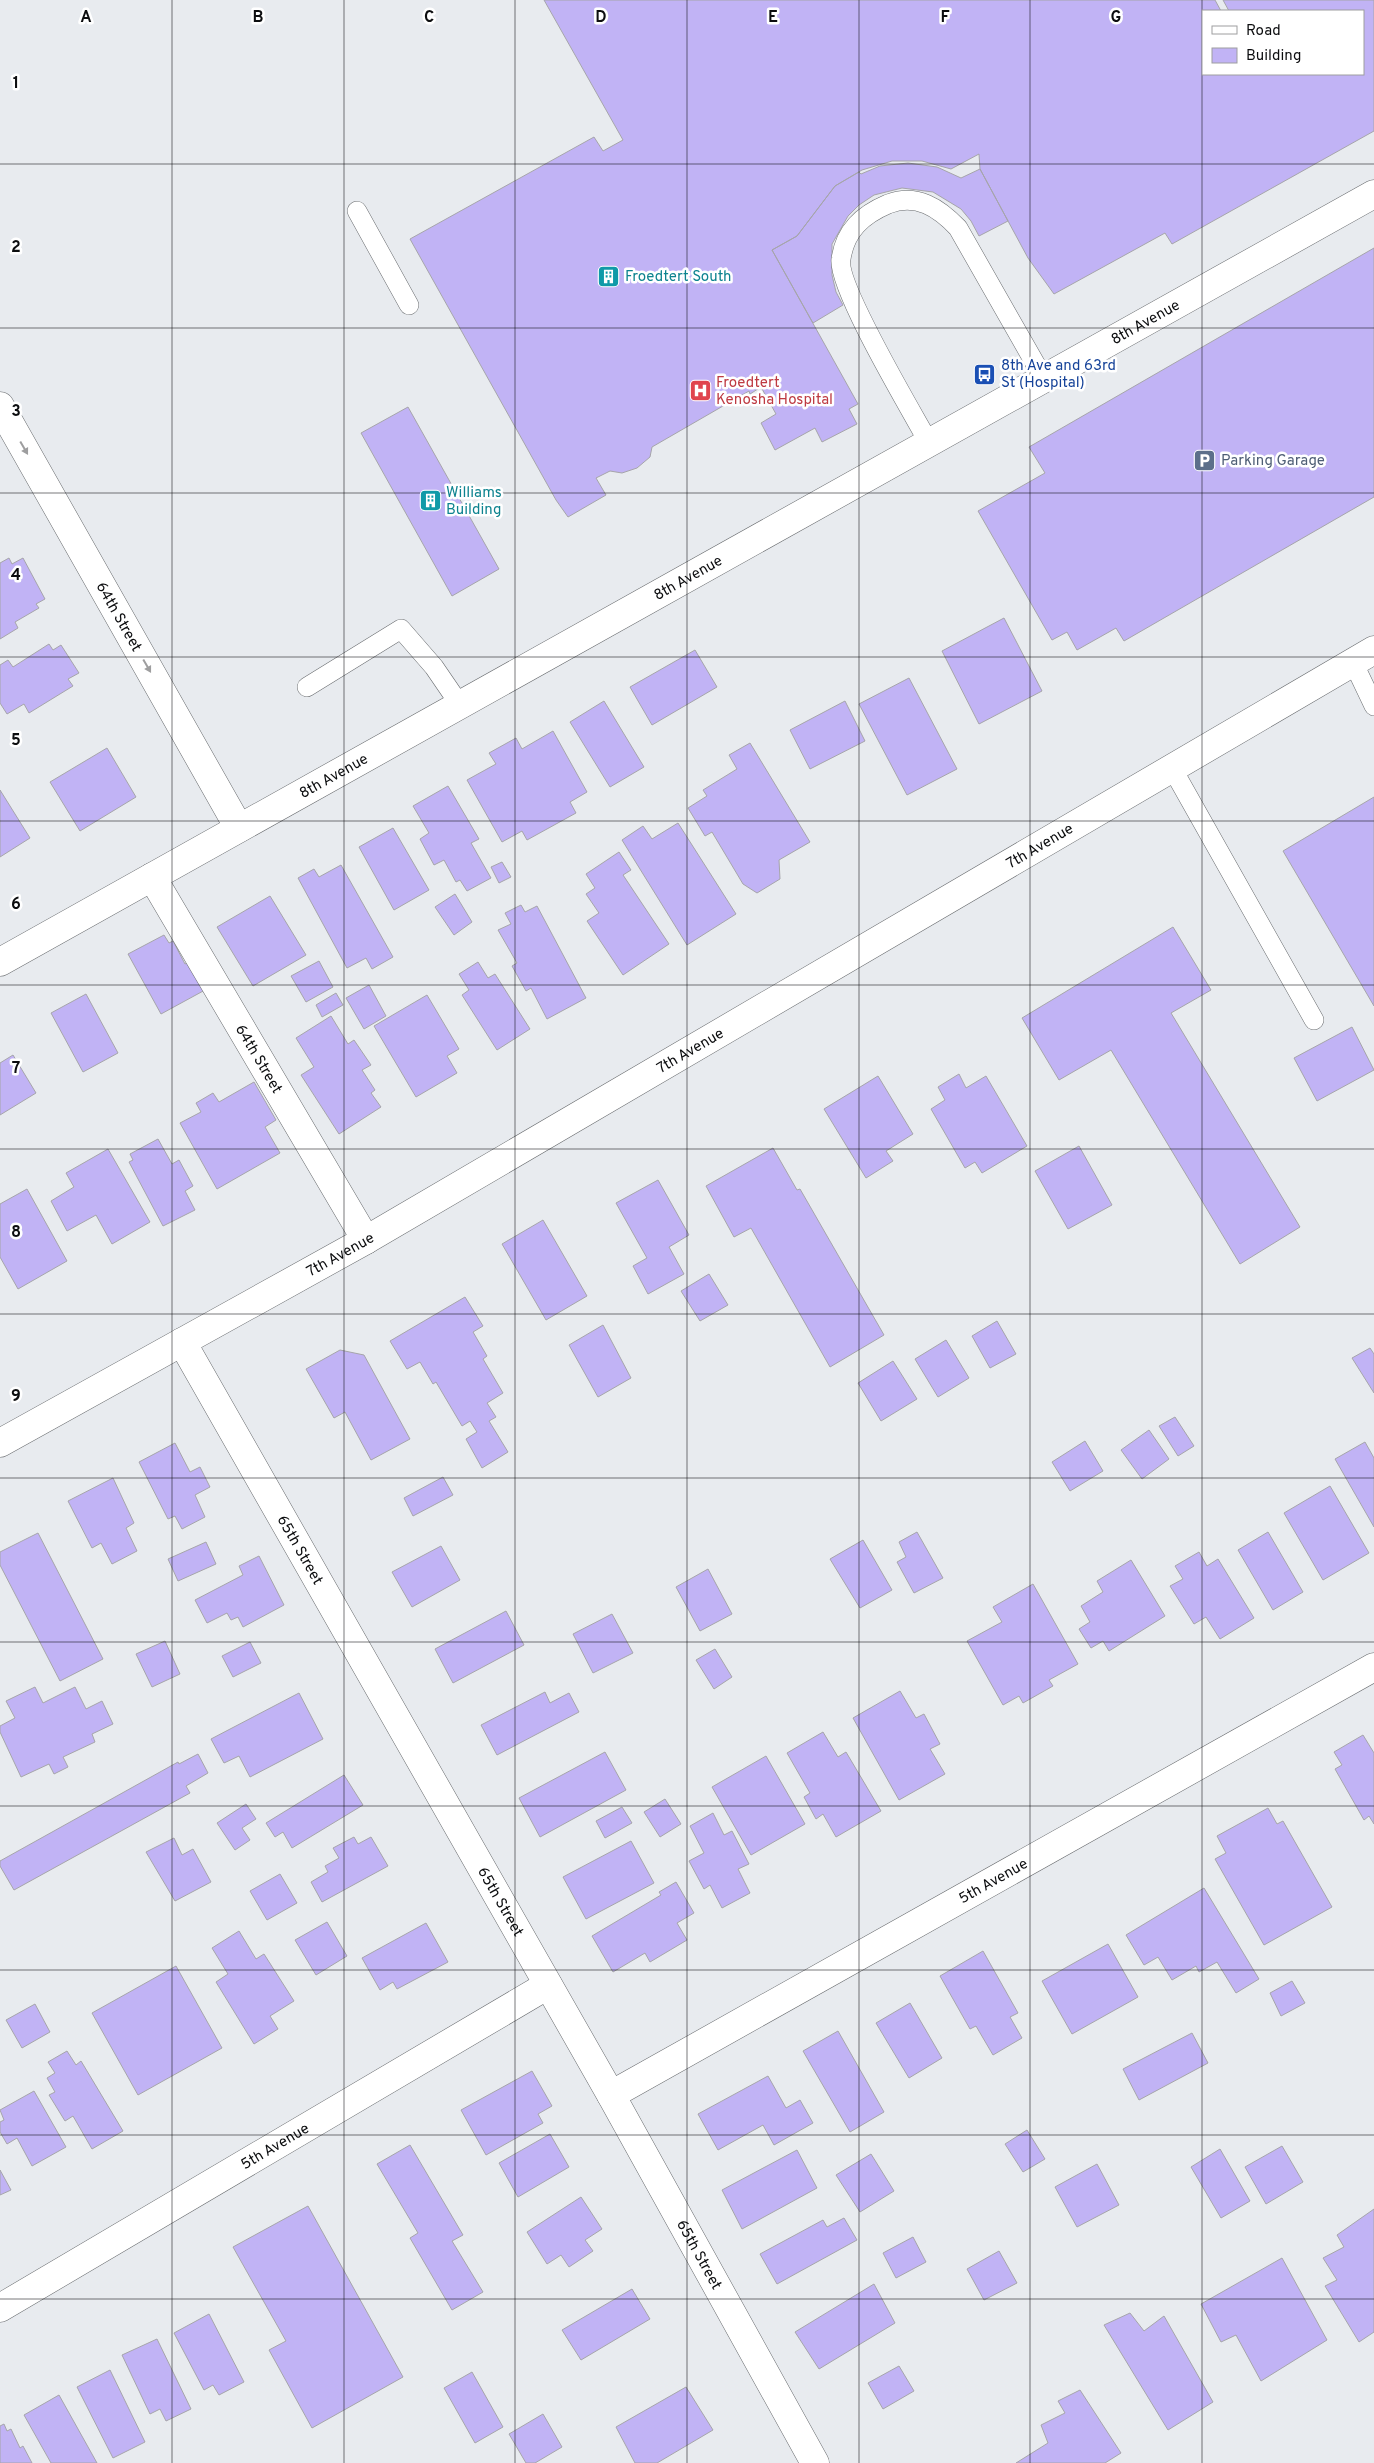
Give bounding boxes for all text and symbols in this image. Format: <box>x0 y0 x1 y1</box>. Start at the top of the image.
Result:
text: A <box>80 8 92 28</box>
text: B <box>252 8 264 28</box>
text: C <box>424 8 434 28</box>
text: D <box>595 8 607 28</box>
text: E <box>768 8 778 28</box>
text: F <box>940 8 950 28</box>
text: G <box>1111 8 1121 28</box>
legend <box>1202 10 1364 75</box>
text: Road <box>1246 22 1281 41</box>
text: Building <box>1246 47 1301 66</box>
text: 1 <box>13 74 19 94</box>
text: 2 <box>11 238 21 258</box>
building icon: Froedtert South <box>597 264 621 288</box>
place label: Froedtert South <box>625 268 731 287</box>
street label: 8th Avenue <box>1108 296 1184 350</box>
place label: 8th Ave and 63rd St (Hospital) <box>1001 357 1116 393</box>
bus stop icon: 8th Ave and 63rd St (Hospital) <box>973 362 997 386</box>
place label: Froedtert Kenosha Hospital <box>716 374 833 410</box>
hospital icon: Froedtert Kenosha Hospital <box>688 379 712 403</box>
text: 3 <box>11 402 21 422</box>
one-way arrow <box>20 441 28 456</box>
parking icon: Parking Garage <box>1193 448 1217 472</box>
place label: Parking Garage <box>1221 452 1325 471</box>
place label: Williams Building <box>446 484 502 520</box>
building icon: Williams Building <box>418 489 442 513</box>
street label: 8th Avenue <box>651 552 726 606</box>
text: 4 <box>11 566 21 586</box>
street label: 64th Street <box>91 579 145 655</box>
one-way arrow <box>143 659 152 672</box>
text: 5 <box>11 731 21 751</box>
street label: 8th Avenue <box>296 750 372 804</box>
street label: 7th Avenue <box>1003 820 1077 874</box>
text: 6 <box>11 895 21 915</box>
street label: 64th Street <box>230 1022 286 1098</box>
street label: 7th Avenue <box>654 1025 728 1079</box>
text: 7 <box>12 1059 20 1079</box>
text: 8 <box>11 1223 21 1243</box>
street label: 7th Avenue <box>304 1229 378 1282</box>
text: 9 <box>11 1387 21 1407</box>
street label: 65th Street <box>272 1512 326 1589</box>
street label: 5th Avenue <box>956 1855 1032 1909</box>
street label: 65th Street <box>472 1864 527 1940</box>
street label: 5th Avenue <box>238 2120 313 2175</box>
street label: 65th Street <box>671 2217 725 2293</box>

